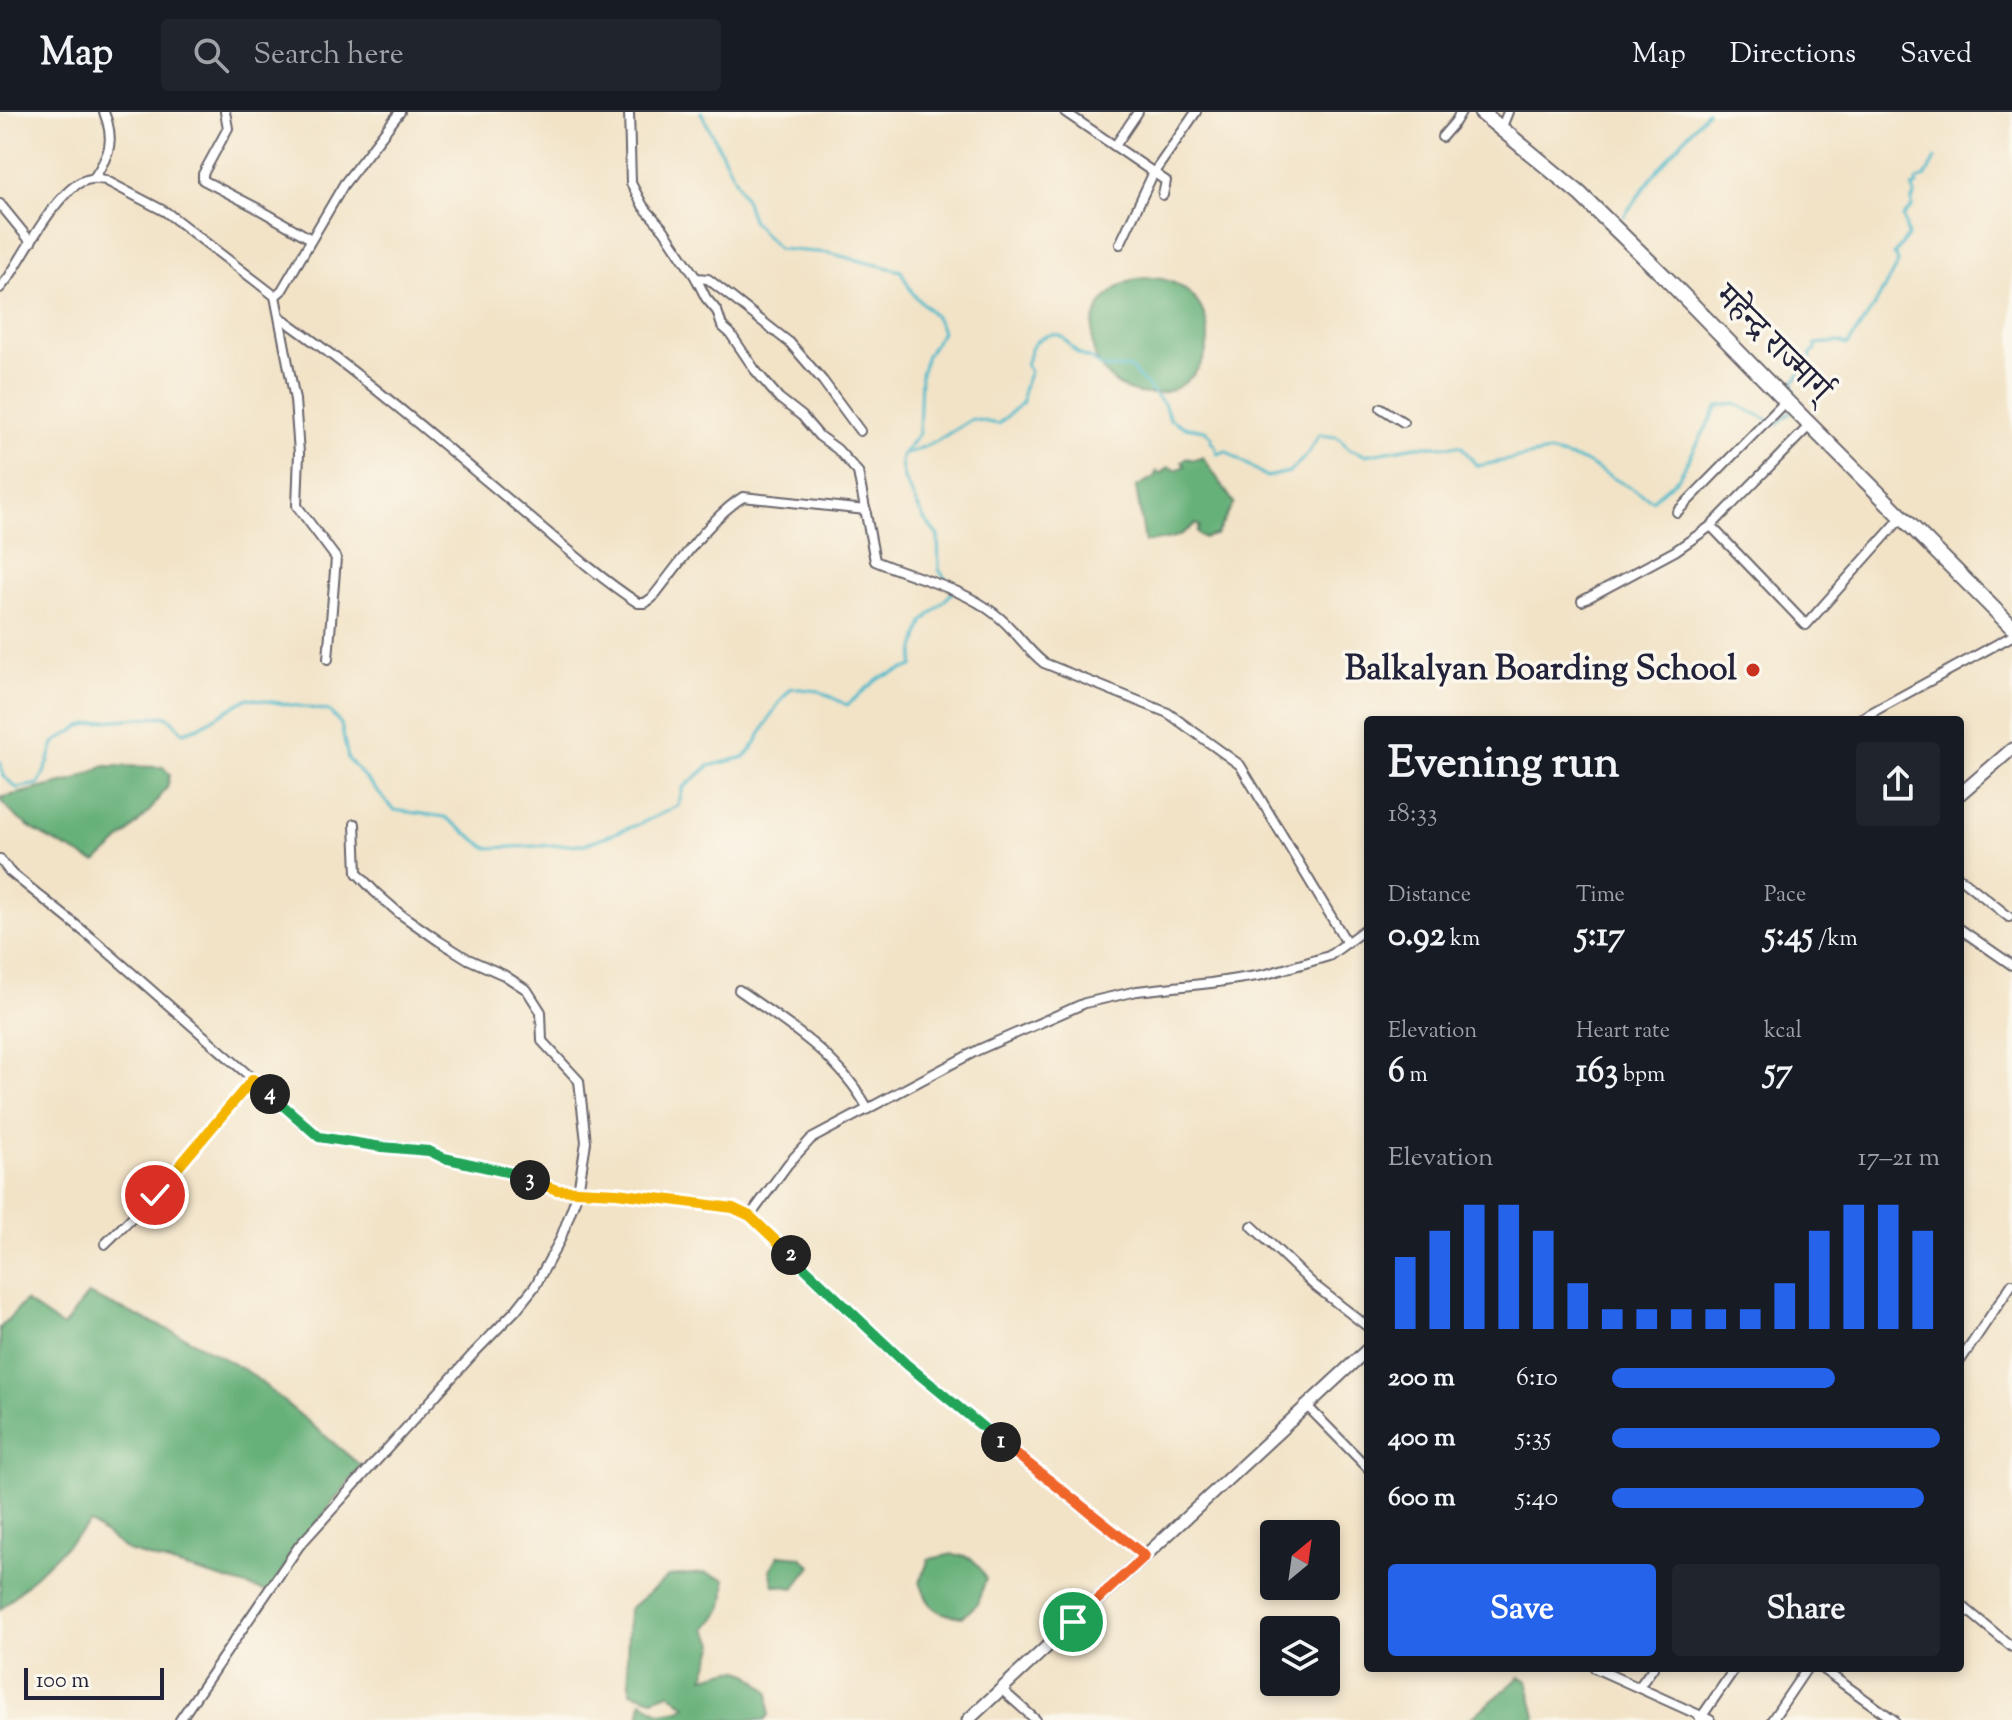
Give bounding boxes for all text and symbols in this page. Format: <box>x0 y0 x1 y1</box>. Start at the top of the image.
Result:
search box <box>161 19 721 91</box>
text: Map <box>40 28 113 82</box>
icon: search <box>189 33 233 77</box>
text: Search here <box>253 34 404 77</box>
text: Map <box>1632 35 1686 75</box>
text: Directions <box>1730 35 1856 75</box>
text: Saved <box>1900 35 1972 75</box>
street label: महेन्द्र राज्मार्ग् <box>1701 273 1845 417</box>
place label: Balkalyan Boarding School <box>1345 646 1738 695</box>
marker: Balkalyan Boarding School <box>1744 661 1762 679</box>
text: Evening run <box>1388 734 1620 797</box>
button: share <box>1856 742 1940 826</box>
text: 18:33 <box>1388 796 1438 833</box>
text: Distance <box>1388 880 1471 912</box>
text: Time <box>1576 880 1625 912</box>
text: Pace <box>1764 880 1806 912</box>
text: 0.92 <box>1388 912 1445 961</box>
text: 5:17 <box>1576 912 1625 961</box>
text: 5:45 <box>1764 912 1813 961</box>
text: km <box>1445 924 1480 956</box>
text: /km <box>1813 924 1858 956</box>
text: Elevation <box>1388 1016 1477 1048</box>
text: Heart rate <box>1576 1016 1670 1048</box>
text: kcal <box>1764 1016 1802 1048</box>
text: 6 <box>1388 1048 1405 1097</box>
text: 163 <box>1576 1048 1618 1097</box>
text: 57 <box>1764 1048 1793 1097</box>
text: m <box>1405 1060 1428 1092</box>
text: bpm <box>1618 1060 1665 1092</box>
pin: 4 <box>250 1074 290 1114</box>
text: 4 <box>264 1078 276 1110</box>
text: Elevation <box>1388 1140 1493 1177</box>
text: 17–21 m <box>1858 1140 1940 1177</box>
pin: 3 <box>510 1160 550 1200</box>
pin <box>121 1161 189 1229</box>
text: 3 <box>526 1164 534 1196</box>
icon: check <box>133 1173 177 1217</box>
pin: 2 <box>771 1235 811 1275</box>
text: 2 <box>786 1239 796 1271</box>
text: 200 m <box>1388 1360 1455 1397</box>
text: 6:10 <box>1516 1360 1558 1397</box>
text: 400 m <box>1388 1420 1455 1457</box>
text: 5:35 <box>1516 1420 1551 1457</box>
pin: 1 <box>981 1422 1021 1462</box>
text: 1 <box>997 1426 1005 1458</box>
text: 600 m <box>1388 1480 1455 1517</box>
text: 5:40 <box>1516 1480 1558 1517</box>
north arrow <box>1260 1520 1340 1600</box>
map controls <box>1260 1520 1340 1696</box>
button: Save <box>1388 1564 1656 1656</box>
button: Share <box>1672 1564 1940 1656</box>
pin <box>1039 1588 1107 1656</box>
icon: arrive <box>1051 1600 1095 1644</box>
button: layers <box>1260 1616 1340 1696</box>
scale bar <box>24 1664 164 1700</box>
text: 100 m <box>36 1666 89 1698</box>

